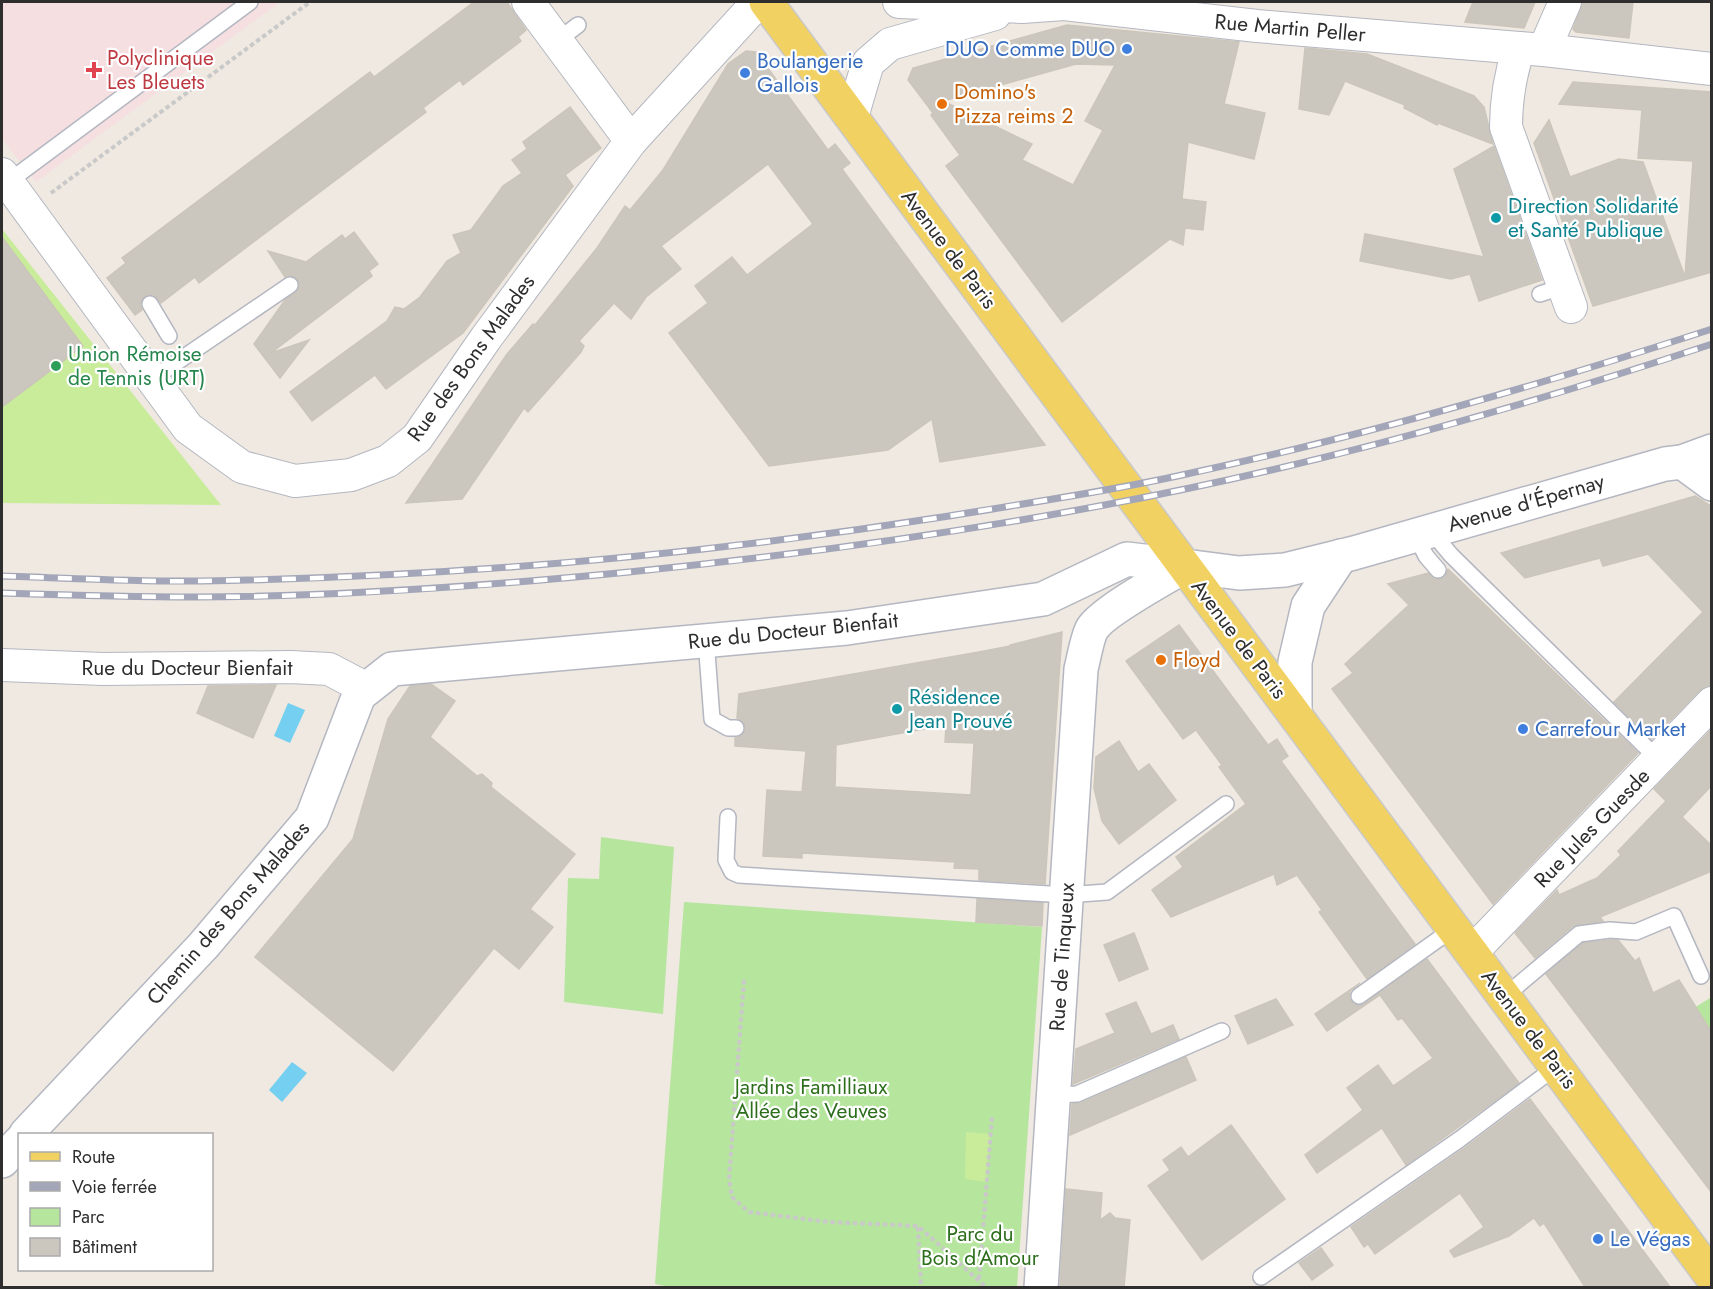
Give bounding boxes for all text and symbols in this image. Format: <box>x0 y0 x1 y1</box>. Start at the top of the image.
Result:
street label: Rue Martin Peller <box>1213 6 1368 50</box>
place label: DUO Comme DUO <box>945 34 1115 64</box>
marker: DUO Comme DUO <box>1120 42 1134 56</box>
place label: Polyclinique Les Bleuets <box>107 43 214 97</box>
place label: Boulangerie Gallois <box>757 46 864 100</box>
marker: Polyclinique Les Bleuets <box>85 61 103 79</box>
marker: Boulangerie Gallois <box>738 66 752 80</box>
place label: Domino's Pizza reims 2 <box>954 77 1074 131</box>
marker: Domino's Pizza reims 2 <box>935 97 949 111</box>
street label: Avenue de Paris <box>894 183 1004 315</box>
place label: Direction Solidarité et Santé Publique <box>1508 191 1679 245</box>
marker: Direction Solidarité et Santé Publique <box>1489 211 1503 225</box>
street label: Rue des Bons Malades <box>400 268 542 448</box>
place label: Union Rémoise de Tennis (URT) <box>68 339 206 393</box>
marker: Union Rémoise de Tennis (URT) <box>49 359 63 373</box>
street label: Avenue d'Épernay <box>1444 466 1608 540</box>
street label: Avenue de Paris <box>1184 573 1294 705</box>
street label: Rue du Docteur Bienfait <box>687 605 899 657</box>
place label: Floyd <box>1173 645 1221 675</box>
street label: Rue du Docteur Bienfait <box>82 653 293 683</box>
marker: Floyd <box>1154 653 1168 667</box>
place label: Résidence Jean Prouvé <box>906 682 1013 736</box>
marker: Résidence Jean Prouvé <box>890 702 904 716</box>
place label: Carrefour Market <box>1535 714 1686 744</box>
marker: Carrefour Market <box>1516 722 1530 736</box>
street label: Rue Jules Guesde <box>1527 761 1657 894</box>
street label: Chemin des Bons Malades <box>140 814 316 1012</box>
street label: Rue de Tinqueux <box>1042 882 1082 1032</box>
street label: Avenue de Paris <box>1474 963 1584 1095</box>
park label: Jardins Familliaux Allée des Veuves <box>732 1072 887 1126</box>
legend <box>18 1133 213 1271</box>
text: Route <box>72 1144 115 1170</box>
text: Voie ferrée <box>72 1174 157 1200</box>
text: Parc <box>72 1204 105 1230</box>
park label: Parc du Bois d'Amour <box>921 1219 1040 1273</box>
place label: Le Végas <box>1610 1224 1690 1254</box>
marker: Le Végas <box>1591 1232 1605 1246</box>
text: Bâtiment <box>72 1234 138 1260</box>

